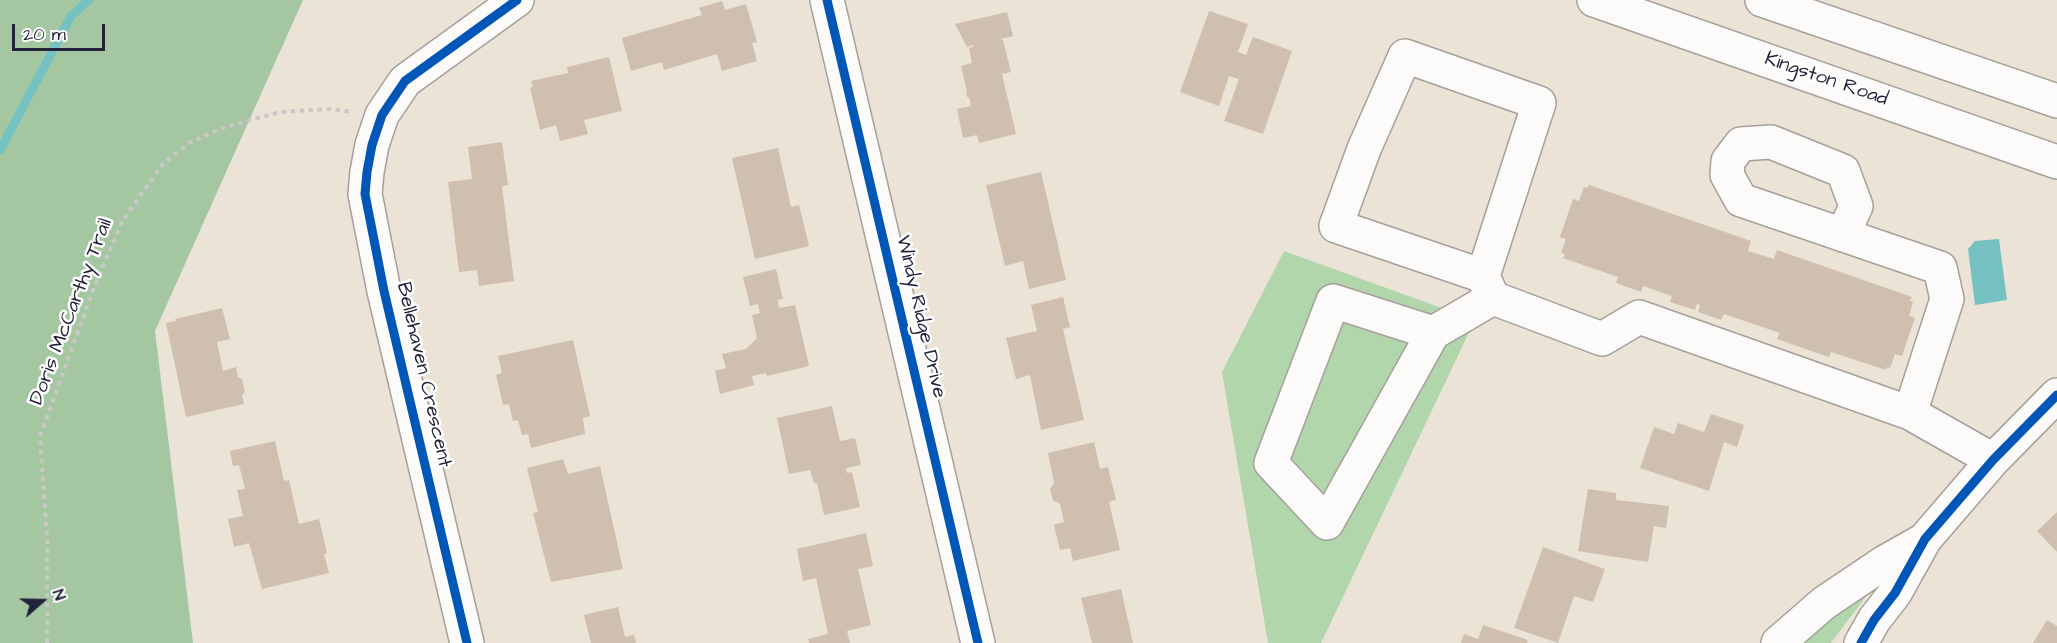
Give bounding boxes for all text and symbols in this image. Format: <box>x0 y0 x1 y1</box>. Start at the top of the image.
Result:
scale bar <box>15 12 108 50</box>
text: 20 m <box>23 22 66 47</box>
street label: Kingston Road <box>1761 48 1891 112</box>
street label: Doris McCarthy Trail <box>25 215 119 409</box>
street label: Windy Ridge Drive <box>890 233 950 401</box>
street label: Bellehaven Crescent <box>390 280 456 470</box>
north arrow <box>12 571 72 631</box>
text: N <box>47 586 71 603</box>

